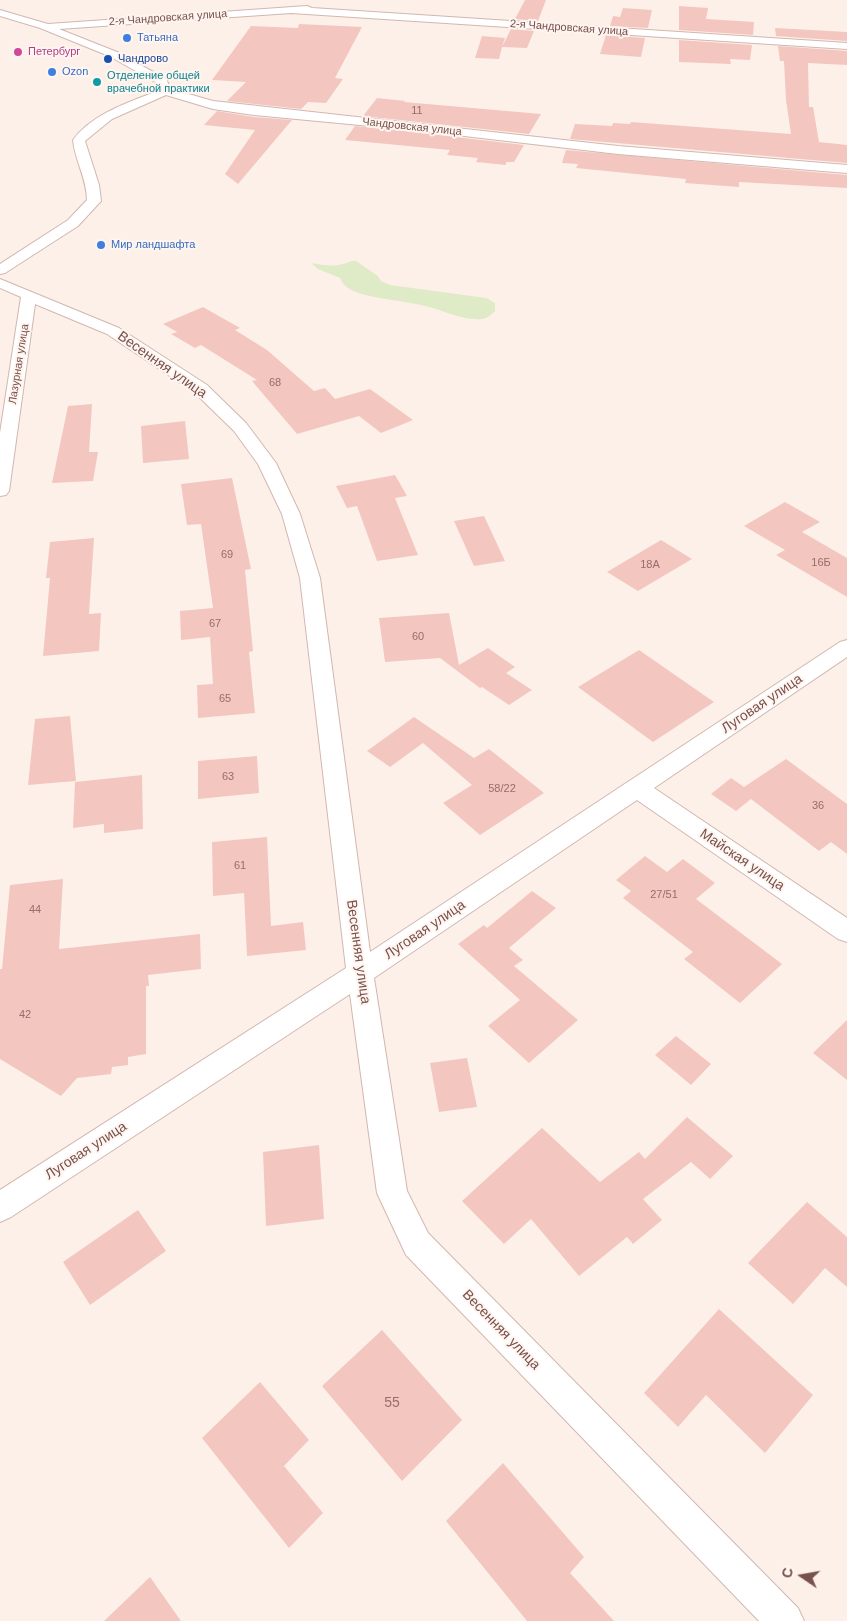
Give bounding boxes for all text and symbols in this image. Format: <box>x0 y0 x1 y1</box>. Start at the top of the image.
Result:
street label: 2-я Чандровская улица <box>108 7 228 29</box>
street label: 2-я Чандровская улица <box>509 17 629 39</box>
place label: Татьяна <box>137 31 178 45</box>
marker: Татьяна <box>121 32 133 44</box>
place label: Петербург <box>28 45 80 59</box>
marker: Петербург <box>12 46 24 58</box>
place label: Чандрово <box>118 52 168 66</box>
marker: Чандрово <box>102 53 114 65</box>
place label: Ozon <box>62 65 88 79</box>
marker: Ozon <box>46 66 58 78</box>
place label: Отделение общей врачебной практики <box>107 69 210 95</box>
marker: Отделение общей врачебной практики <box>91 76 103 88</box>
house number: 11 <box>411 104 423 118</box>
street label: Чандровская улица <box>362 115 462 139</box>
place label: Мир ландшафта <box>111 238 195 252</box>
marker: Мир ландшафта <box>95 239 107 251</box>
street label: Лазурная улица <box>6 323 32 405</box>
street label: Весенняя улица <box>114 328 210 402</box>
house number: 68 <box>269 376 281 390</box>
house number: 69 <box>221 548 233 562</box>
house number: 16Б <box>811 556 831 570</box>
house number: 18А <box>640 558 660 572</box>
house number: 67 <box>209 617 221 631</box>
house number: 60 <box>412 630 424 644</box>
street label: Луговая улица <box>718 671 806 737</box>
house number: 65 <box>219 692 231 706</box>
house number: 63 <box>222 770 234 784</box>
house number: 58/22 <box>488 782 516 796</box>
house number: 36 <box>812 799 824 813</box>
street label: Майская улица <box>696 825 788 895</box>
house number: 61 <box>234 859 246 873</box>
house number: 27/51 <box>650 888 678 902</box>
street label: Луговая улица <box>381 897 469 963</box>
street label: Весенняя улица <box>342 899 374 1005</box>
house number: 44 <box>29 903 41 917</box>
house number: 42 <box>19 1008 31 1022</box>
street label: Луговая улица <box>42 1118 130 1184</box>
street label: Весенняя улица <box>459 1286 543 1374</box>
house number: 55 <box>384 1395 400 1411</box>
north arrow <box>777 1551 827 1601</box>
text: С <box>778 1566 796 1579</box>

